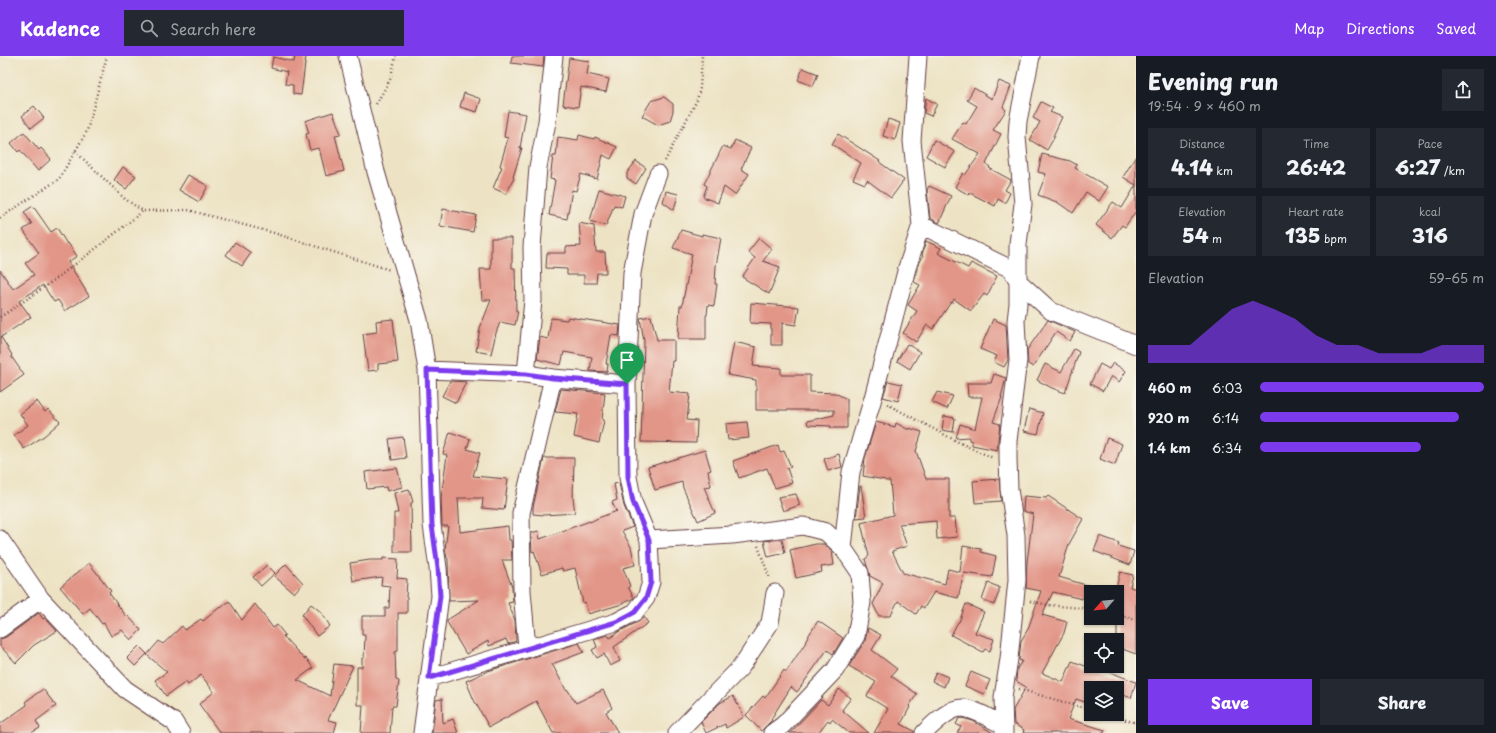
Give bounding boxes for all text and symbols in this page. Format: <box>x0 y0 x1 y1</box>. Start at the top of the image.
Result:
search box <box>124 10 404 46</box>
text: Kadence <box>20 14 100 42</box>
icon: search <box>138 17 160 39</box>
text: Search here <box>170 17 256 40</box>
text: Map <box>1294 18 1324 39</box>
text: Directions <box>1346 18 1414 39</box>
text: Saved <box>1436 18 1476 39</box>
text: Evening run <box>1148 64 1278 97</box>
button: share <box>1442 69 1484 111</box>
text: 19:54 · 9 × 460 m <box>1148 96 1261 115</box>
text: Distance <box>1179 135 1225 152</box>
text: Time <box>1303 135 1329 152</box>
text: Pace <box>1418 135 1442 152</box>
text: 4.14 <box>1171 152 1213 182</box>
text: 26:42 <box>1286 152 1346 182</box>
text: 6:27 <box>1395 152 1440 182</box>
text: km <box>1213 162 1233 179</box>
text: /km <box>1440 162 1465 179</box>
text: Elevation <box>1178 203 1226 220</box>
text: Heart rate <box>1288 203 1344 220</box>
text: kcal <box>1419 203 1441 220</box>
text: 54 <box>1182 220 1208 250</box>
text: 135 <box>1285 220 1321 250</box>
text: 316 <box>1412 220 1448 250</box>
text: m <box>1208 230 1222 247</box>
text: bpm <box>1321 230 1347 247</box>
text: Elevation <box>1148 268 1204 287</box>
text: 59–65 m <box>1428 268 1484 287</box>
pin <box>610 343 644 384</box>
icon: arrive <box>616 349 638 371</box>
text: 460 m <box>1148 378 1191 397</box>
text: 6:03 <box>1212 378 1243 397</box>
text: 920 m <box>1148 408 1189 427</box>
text: 6:14 <box>1212 408 1239 427</box>
text: 1.4 km <box>1148 438 1191 457</box>
text: 6:34 <box>1212 438 1242 457</box>
north arrow <box>1084 585 1124 625</box>
map controls <box>1084 585 1124 721</box>
button: locate <box>1084 633 1124 673</box>
button: Save <box>1148 679 1312 725</box>
button: Share <box>1320 679 1484 725</box>
button: layers <box>1084 681 1124 721</box>

